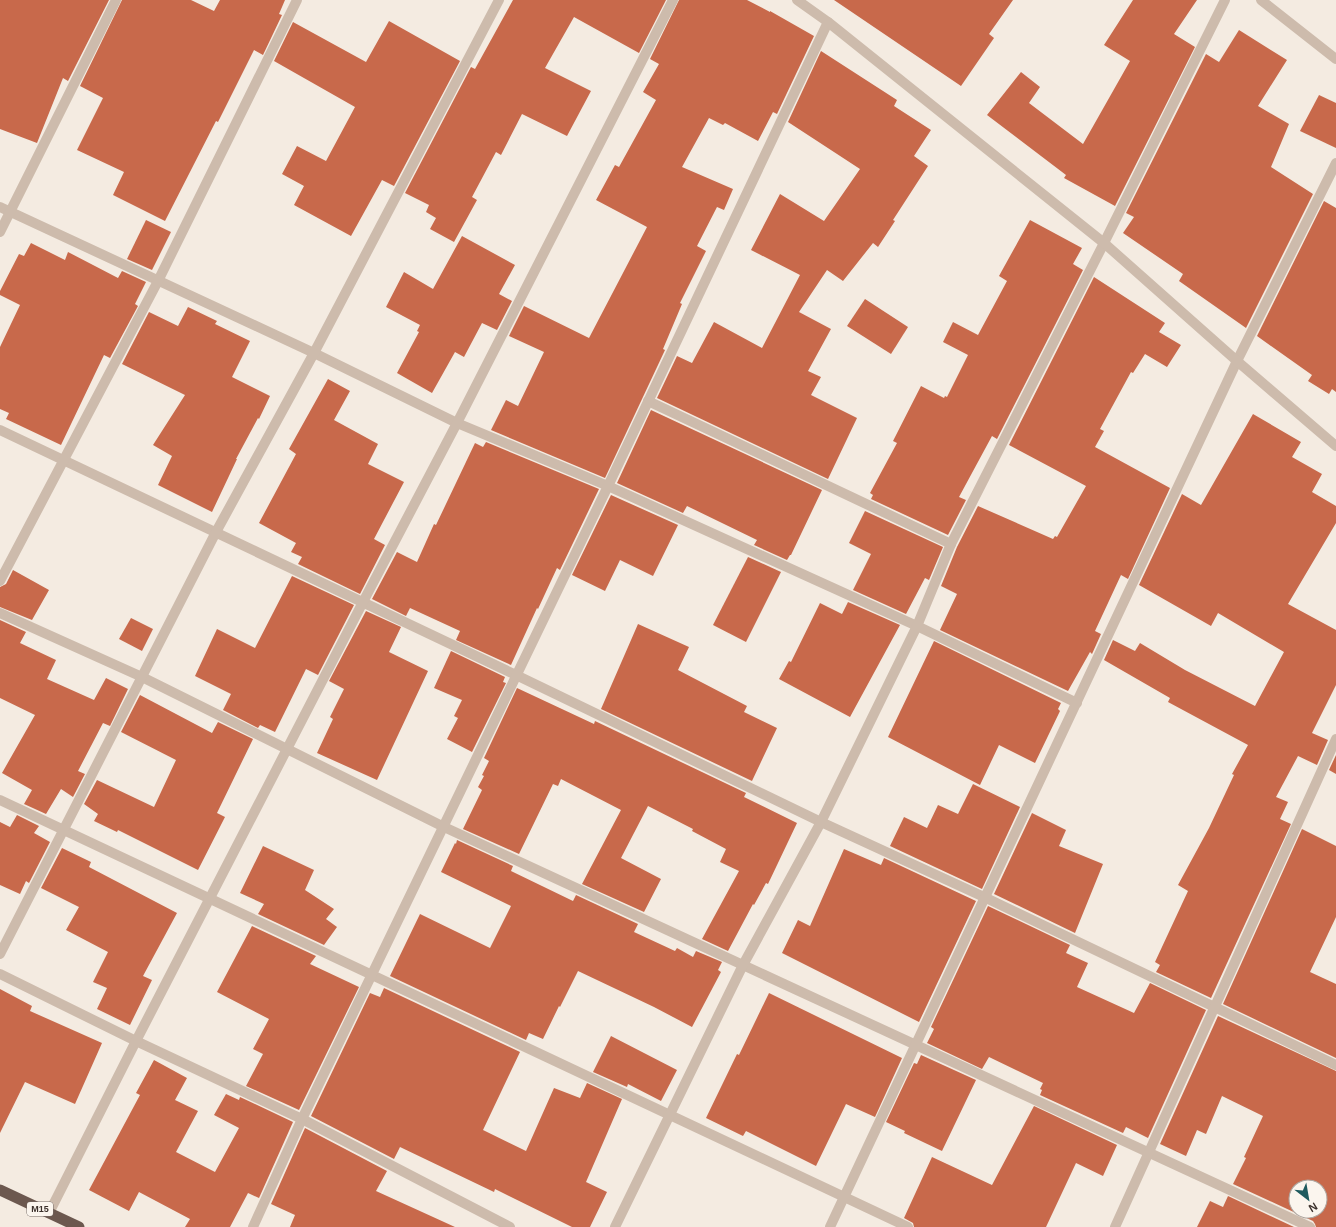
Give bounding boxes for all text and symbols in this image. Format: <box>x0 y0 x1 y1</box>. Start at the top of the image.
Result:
north arrow <box>1288 1179 1328 1219</box>
text: N <box>1307 1200 1320 1215</box>
road number: M15 <box>27 1202 53 1216</box>

